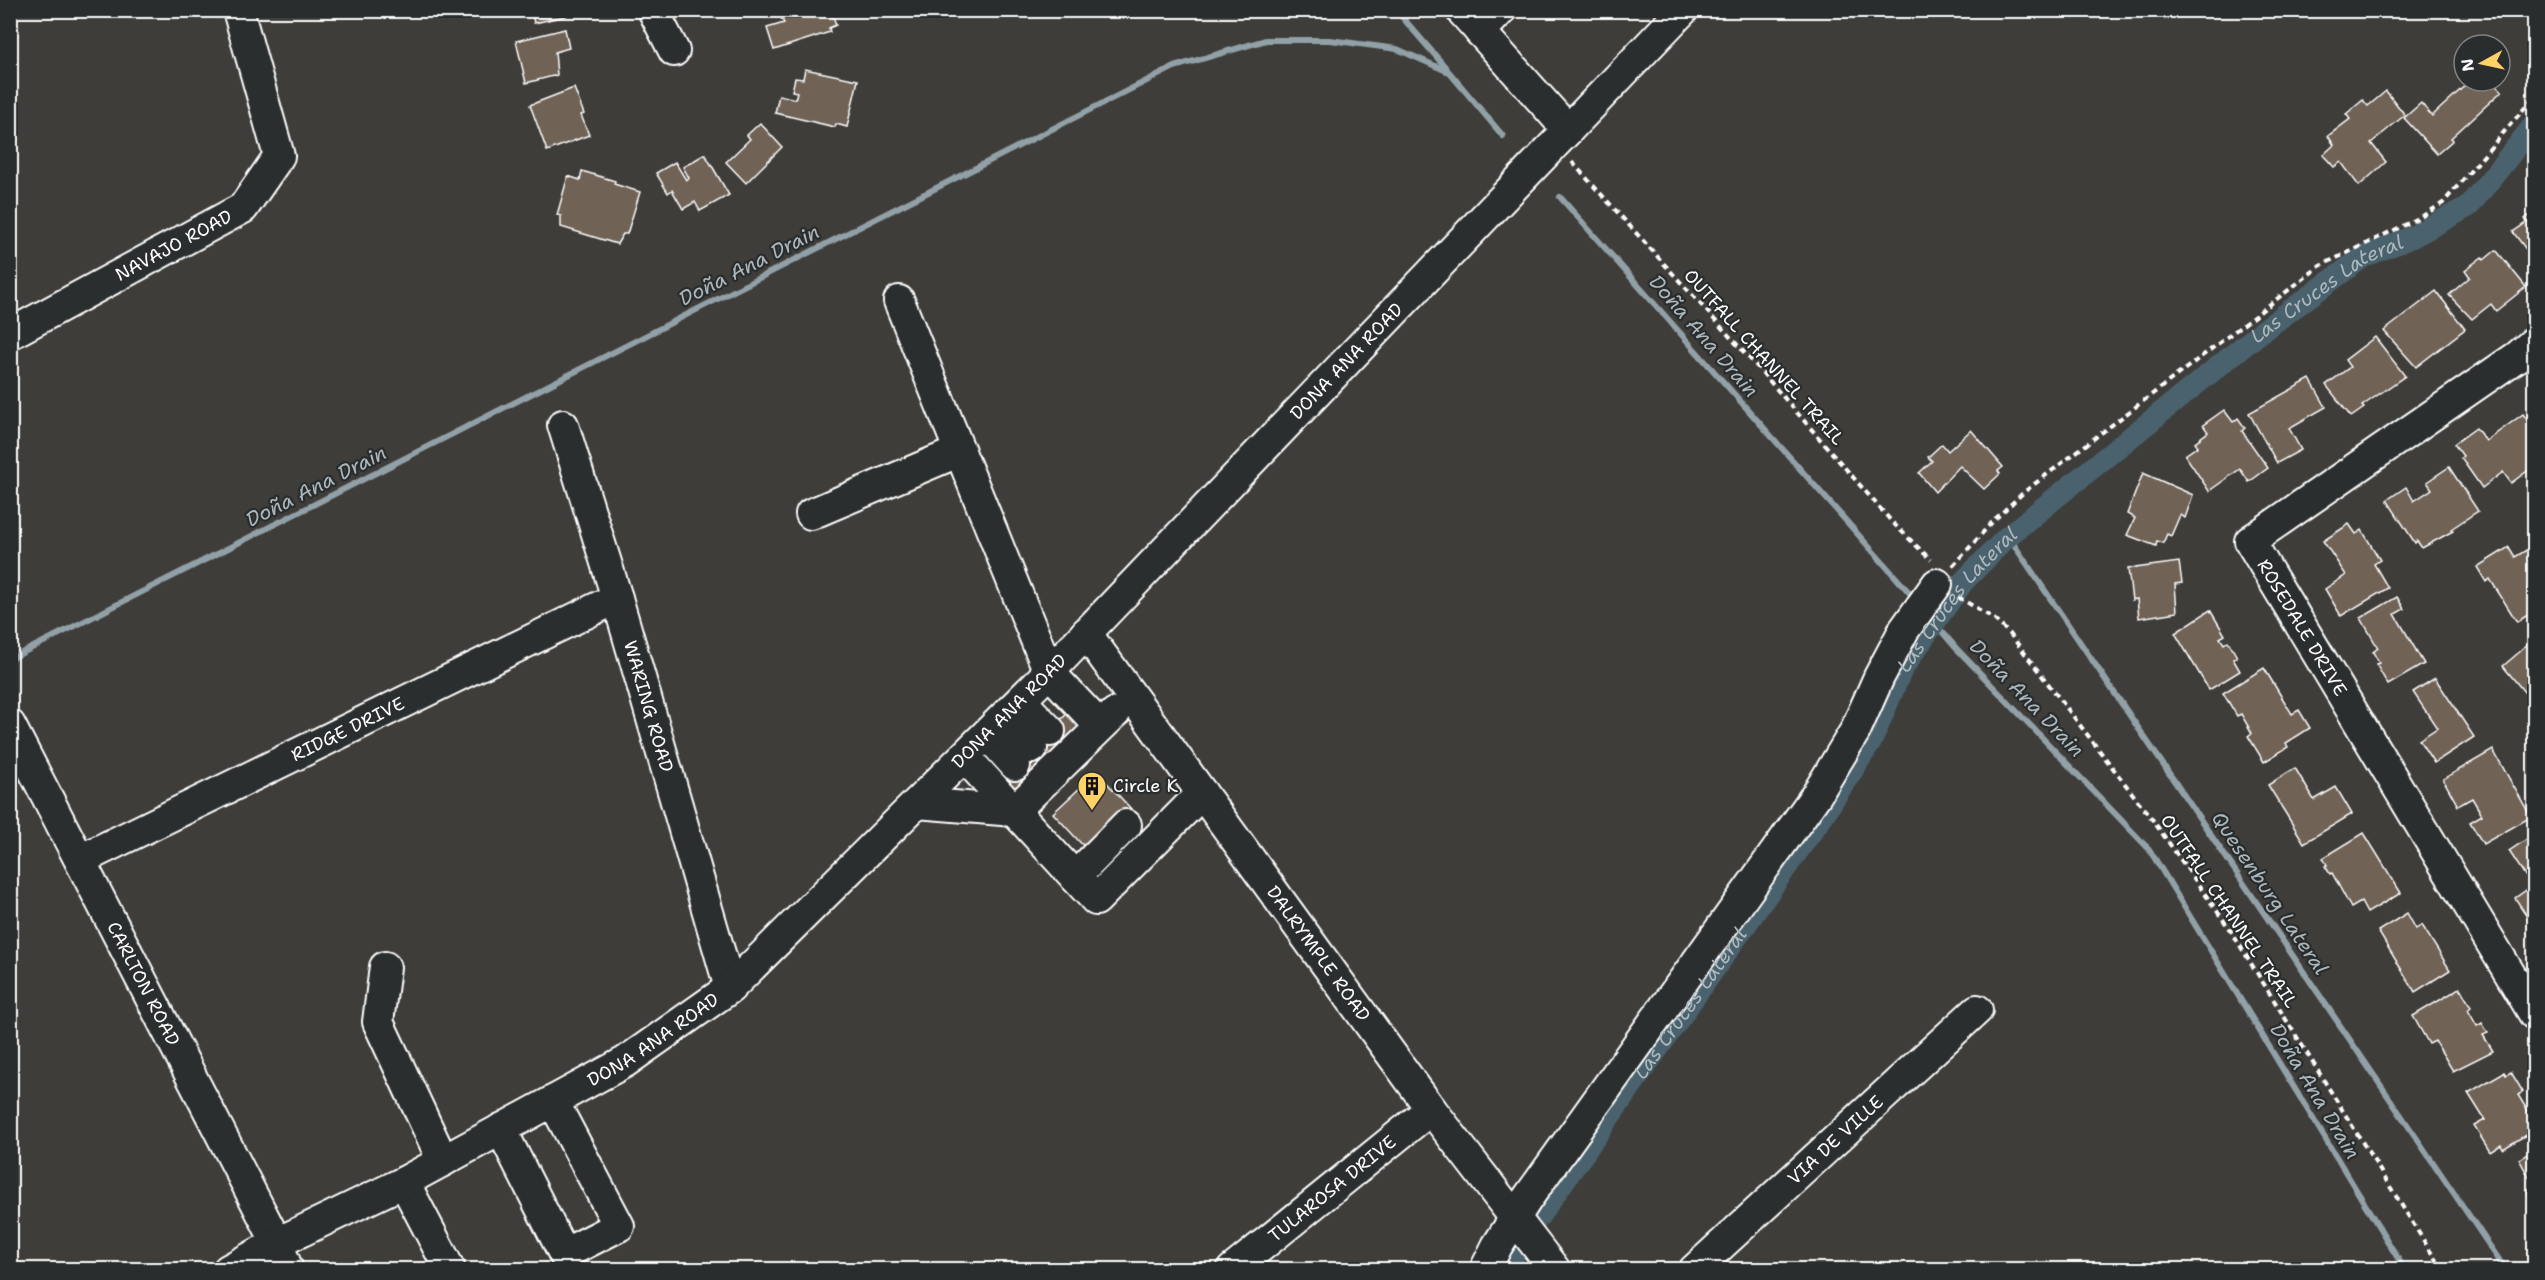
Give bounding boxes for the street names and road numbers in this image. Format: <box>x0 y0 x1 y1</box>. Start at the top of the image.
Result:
street label: NAVAJO ROAD <box>111 204 236 287</box>
street label: OUTFALL CHANNEL TRAIL <box>1678 264 1850 450</box>
street label: DONA ANA ROAD <box>1285 298 1408 425</box>
street label: ROSEDALE DRIVE <box>2252 555 2352 701</box>
street label: WARING ROAD <box>618 638 679 775</box>
street label: DONA ANA ROAD <box>946 649 1072 774</box>
street label: RIDGE DRIVE <box>287 692 409 767</box>
street label: OUTFALL CHANNEL TRAIL <box>2155 809 2303 1013</box>
street label: DALRYMPLE ROAD <box>1261 881 1376 1026</box>
street label: CARLTON ROAD <box>101 918 185 1050</box>
street label: DONA ANA ROAD <box>583 987 724 1092</box>
street label: VIA DE VILLE <box>1782 1090 1888 1190</box>
street label: TULAROSA DRIVE <box>1263 1130 1401 1248</box>

